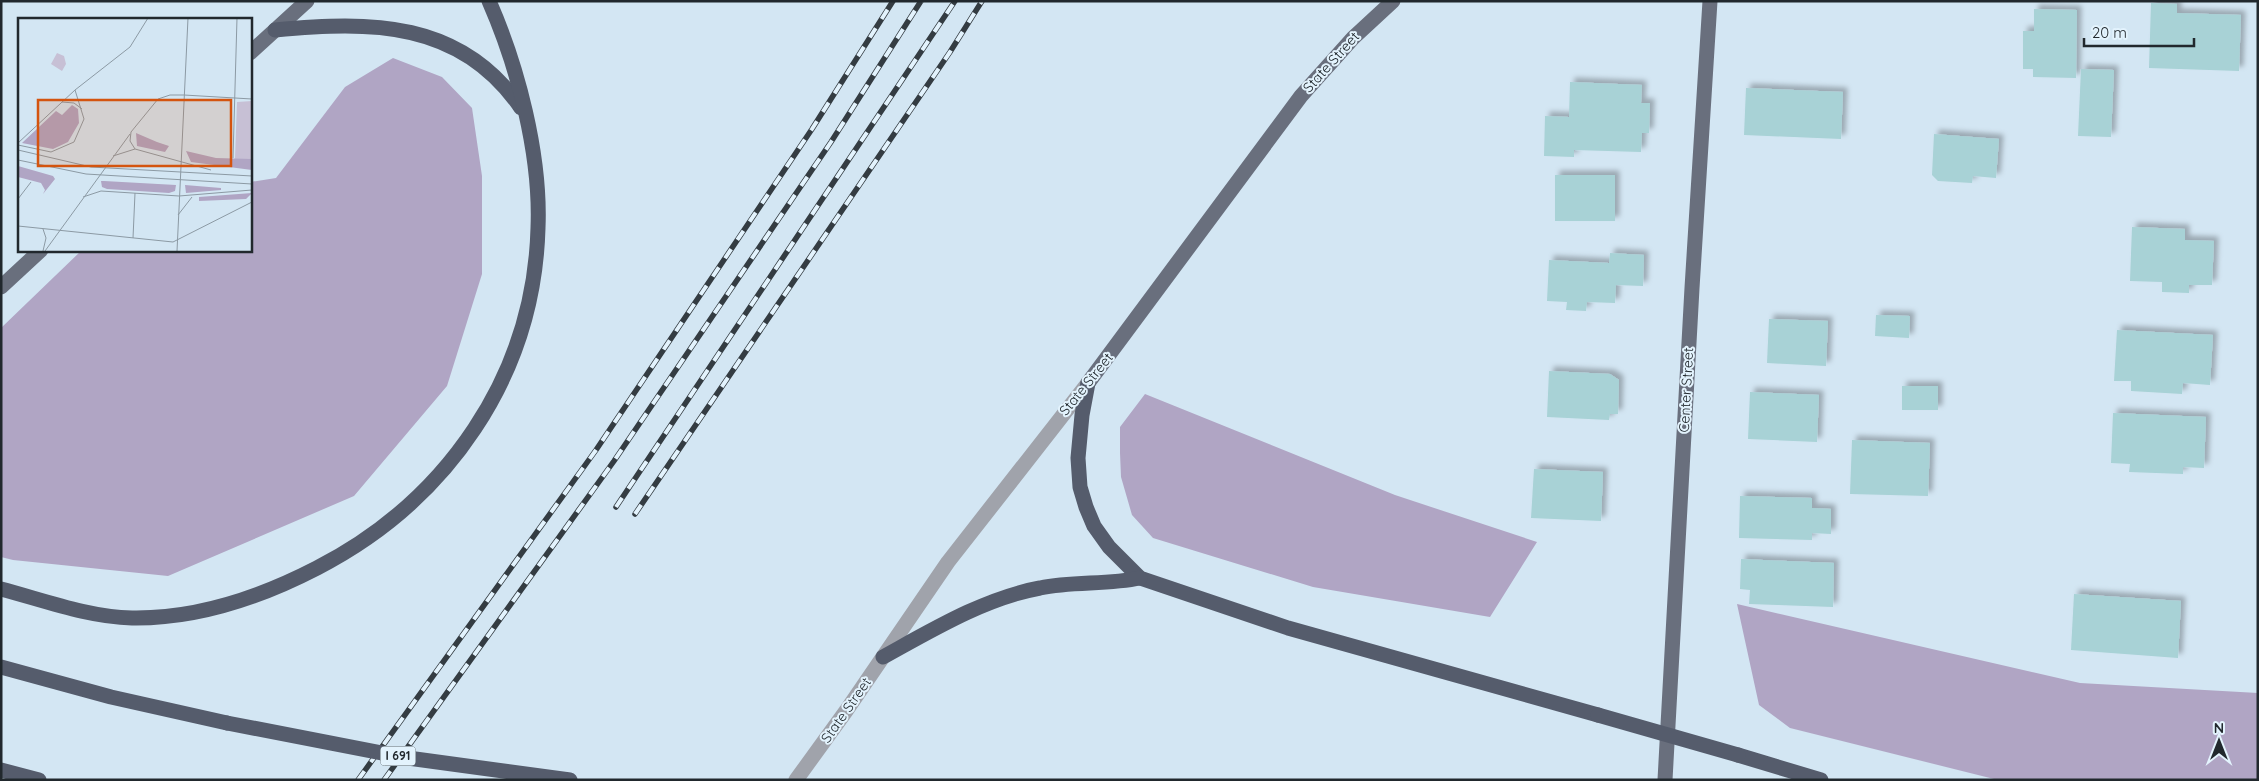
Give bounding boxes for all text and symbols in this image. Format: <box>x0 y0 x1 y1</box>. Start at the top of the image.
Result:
scale bar <box>2084 15 2194 47</box>
inset map <box>18 18 251 251</box>
text: 20 m <box>2092 23 2127 42</box>
street label: State Street <box>1299 28 1363 96</box>
street label: Center Street <box>1675 347 1697 433</box>
street label: State Street <box>1055 349 1117 419</box>
street label: State Street <box>817 674 875 746</box>
north arrow <box>2194 716 2244 766</box>
text: N <box>2214 719 2224 737</box>
road number: I 691 <box>380 746 416 766</box>

